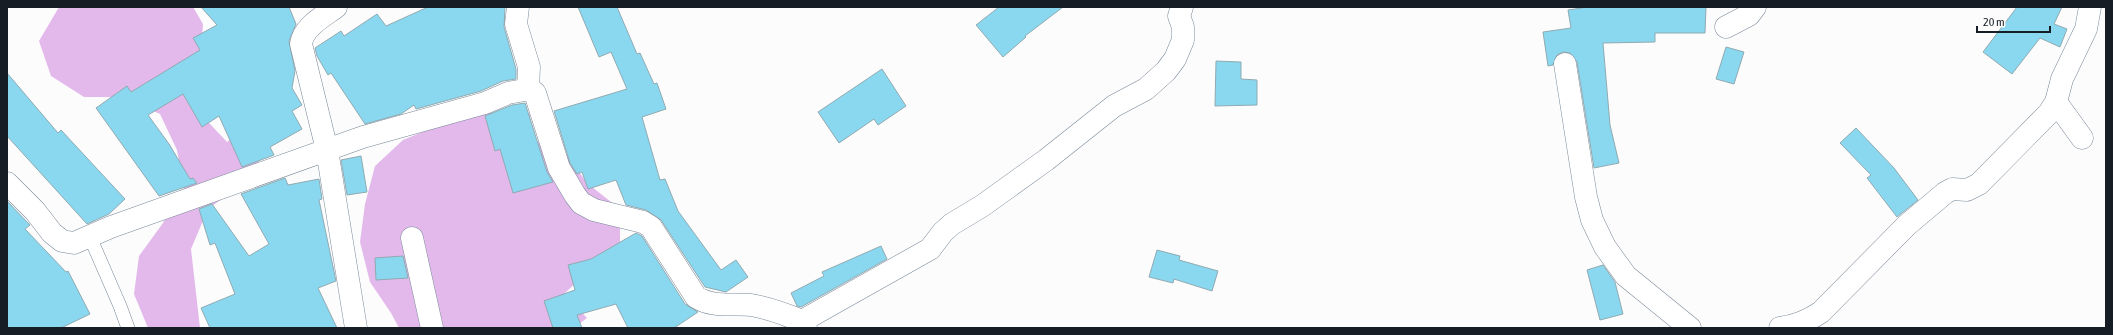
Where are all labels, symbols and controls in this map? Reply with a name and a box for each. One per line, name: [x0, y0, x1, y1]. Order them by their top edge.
scale bar: [1977, 8, 2050, 34]
text: 20 m: [1983, 15, 2005, 29]

